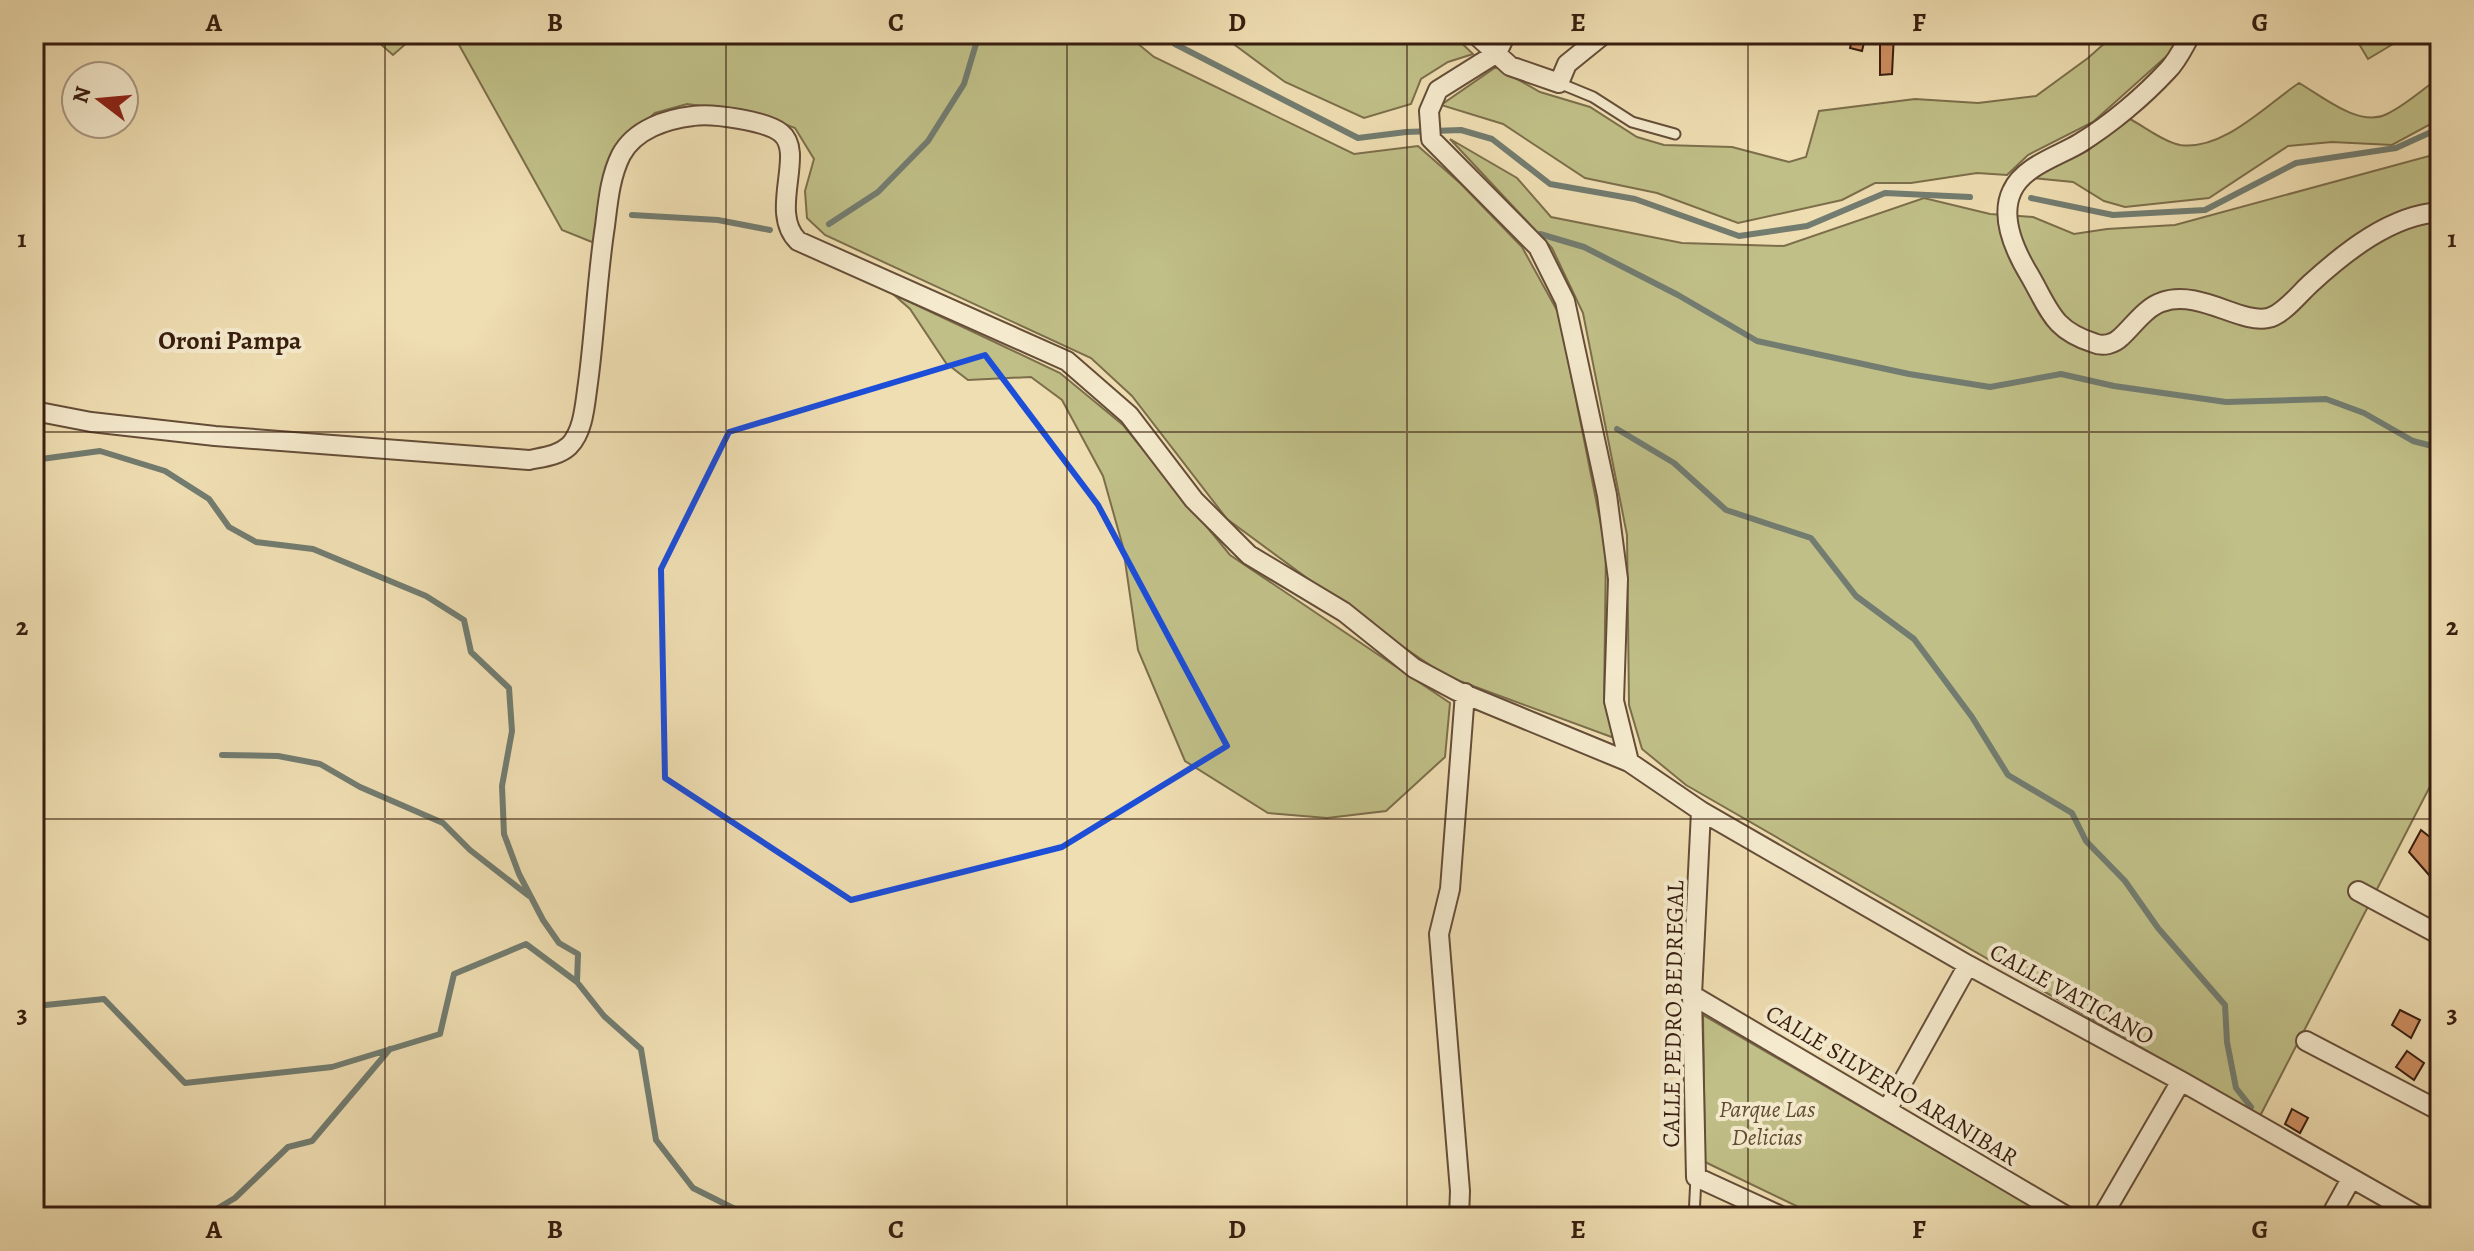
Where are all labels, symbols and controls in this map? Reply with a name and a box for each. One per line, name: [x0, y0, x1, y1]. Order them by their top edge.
text: A: [205, 5, 223, 40]
text: B: [547, 5, 563, 40]
text: C: [888, 5, 904, 40]
text: D: [1228, 5, 1246, 40]
text: E: [1570, 5, 1586, 40]
text: F: [1912, 5, 1926, 40]
text: G: [2251, 5, 2269, 40]
north arrow: [60, 60, 140, 140]
text: N: [65, 83, 98, 107]
text: 1: [17, 221, 27, 256]
text: 1: [2447, 221, 2457, 256]
district label: Oroni Pampa: [158, 323, 302, 358]
text: 2: [16, 609, 29, 644]
text: 2: [2446, 609, 2459, 644]
street label: CALLE PEDRO BEDREGAL: [1655, 879, 1691, 1148]
street label: CALLE VATICANO: [1984, 936, 2160, 1052]
text: 3: [16, 996, 28, 1031]
text: 3: [2446, 996, 2458, 1031]
street label: CALLE SILVERIO ARANIBAR: [1760, 997, 2024, 1173]
park label: Parque Las Delicias: [1719, 1093, 1815, 1153]
text: A: [205, 1212, 223, 1247]
text: B: [547, 1212, 563, 1247]
text: C: [888, 1212, 904, 1247]
text: D: [1228, 1212, 1246, 1247]
text: E: [1570, 1212, 1586, 1247]
text: F: [1912, 1212, 1926, 1247]
text: G: [2251, 1212, 2269, 1247]

